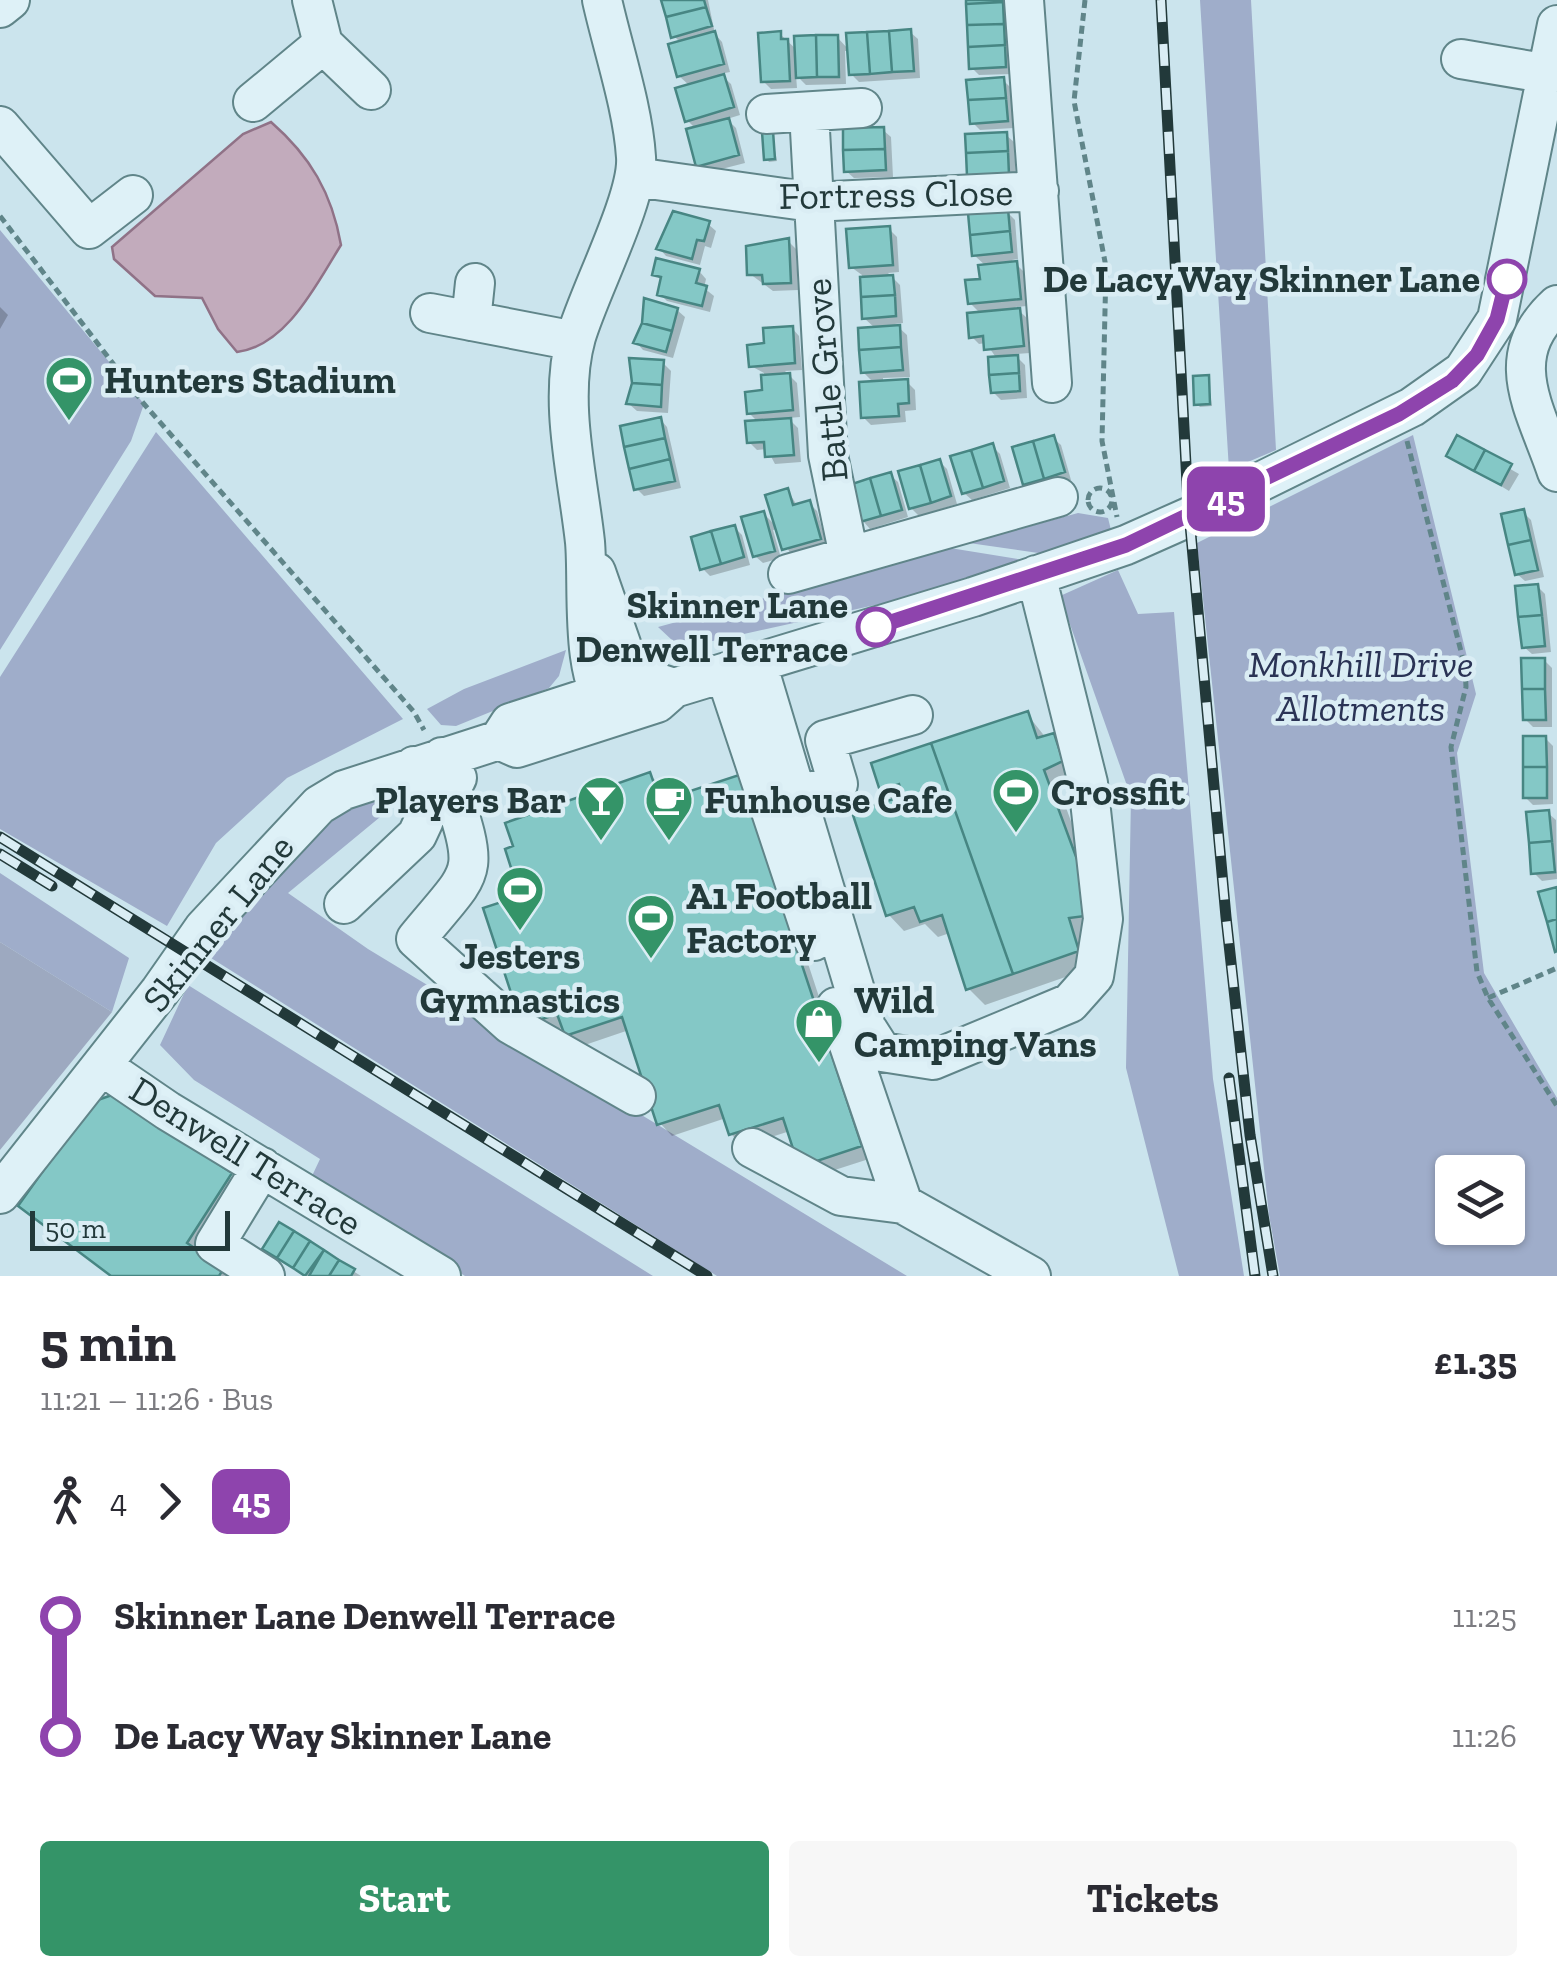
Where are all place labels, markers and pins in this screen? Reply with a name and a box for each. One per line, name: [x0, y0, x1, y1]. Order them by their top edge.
place label: De Lacy Way Skinner Lane: [1043, 256, 1480, 302]
marker: De Lacy Way Skinner Lane: [1488, 260, 1526, 298]
sports icon: Hunters Stadium: [43, 354, 95, 422]
place label: Hunters Stadium: [104, 357, 396, 403]
place label: Skinner Lane Denwell Terrace: [575, 582, 848, 672]
marker: Skinner Lane Denwell Terrace: [857, 608, 895, 646]
sports icon: Crossfit: [990, 766, 1042, 834]
place label: Crossfit: [1051, 769, 1186, 815]
bar icon: Players Bar: [575, 774, 627, 842]
cafe icon: Funhouse Cafe: [643, 774, 695, 842]
place label: Players Bar: [375, 777, 566, 823]
place label: Funhouse Cafe: [704, 777, 952, 823]
sports icon: Jesters Gymnastics: [494, 864, 546, 932]
place label: A1 Football Factory: [686, 873, 872, 963]
sports icon: A1 Football Factory: [625, 892, 677, 960]
place label: Jesters Gymnastics: [420, 933, 620, 1023]
place label: Wild Camping Vans: [854, 977, 1097, 1067]
shop icon: Wild Camping Vans: [793, 996, 845, 1064]

